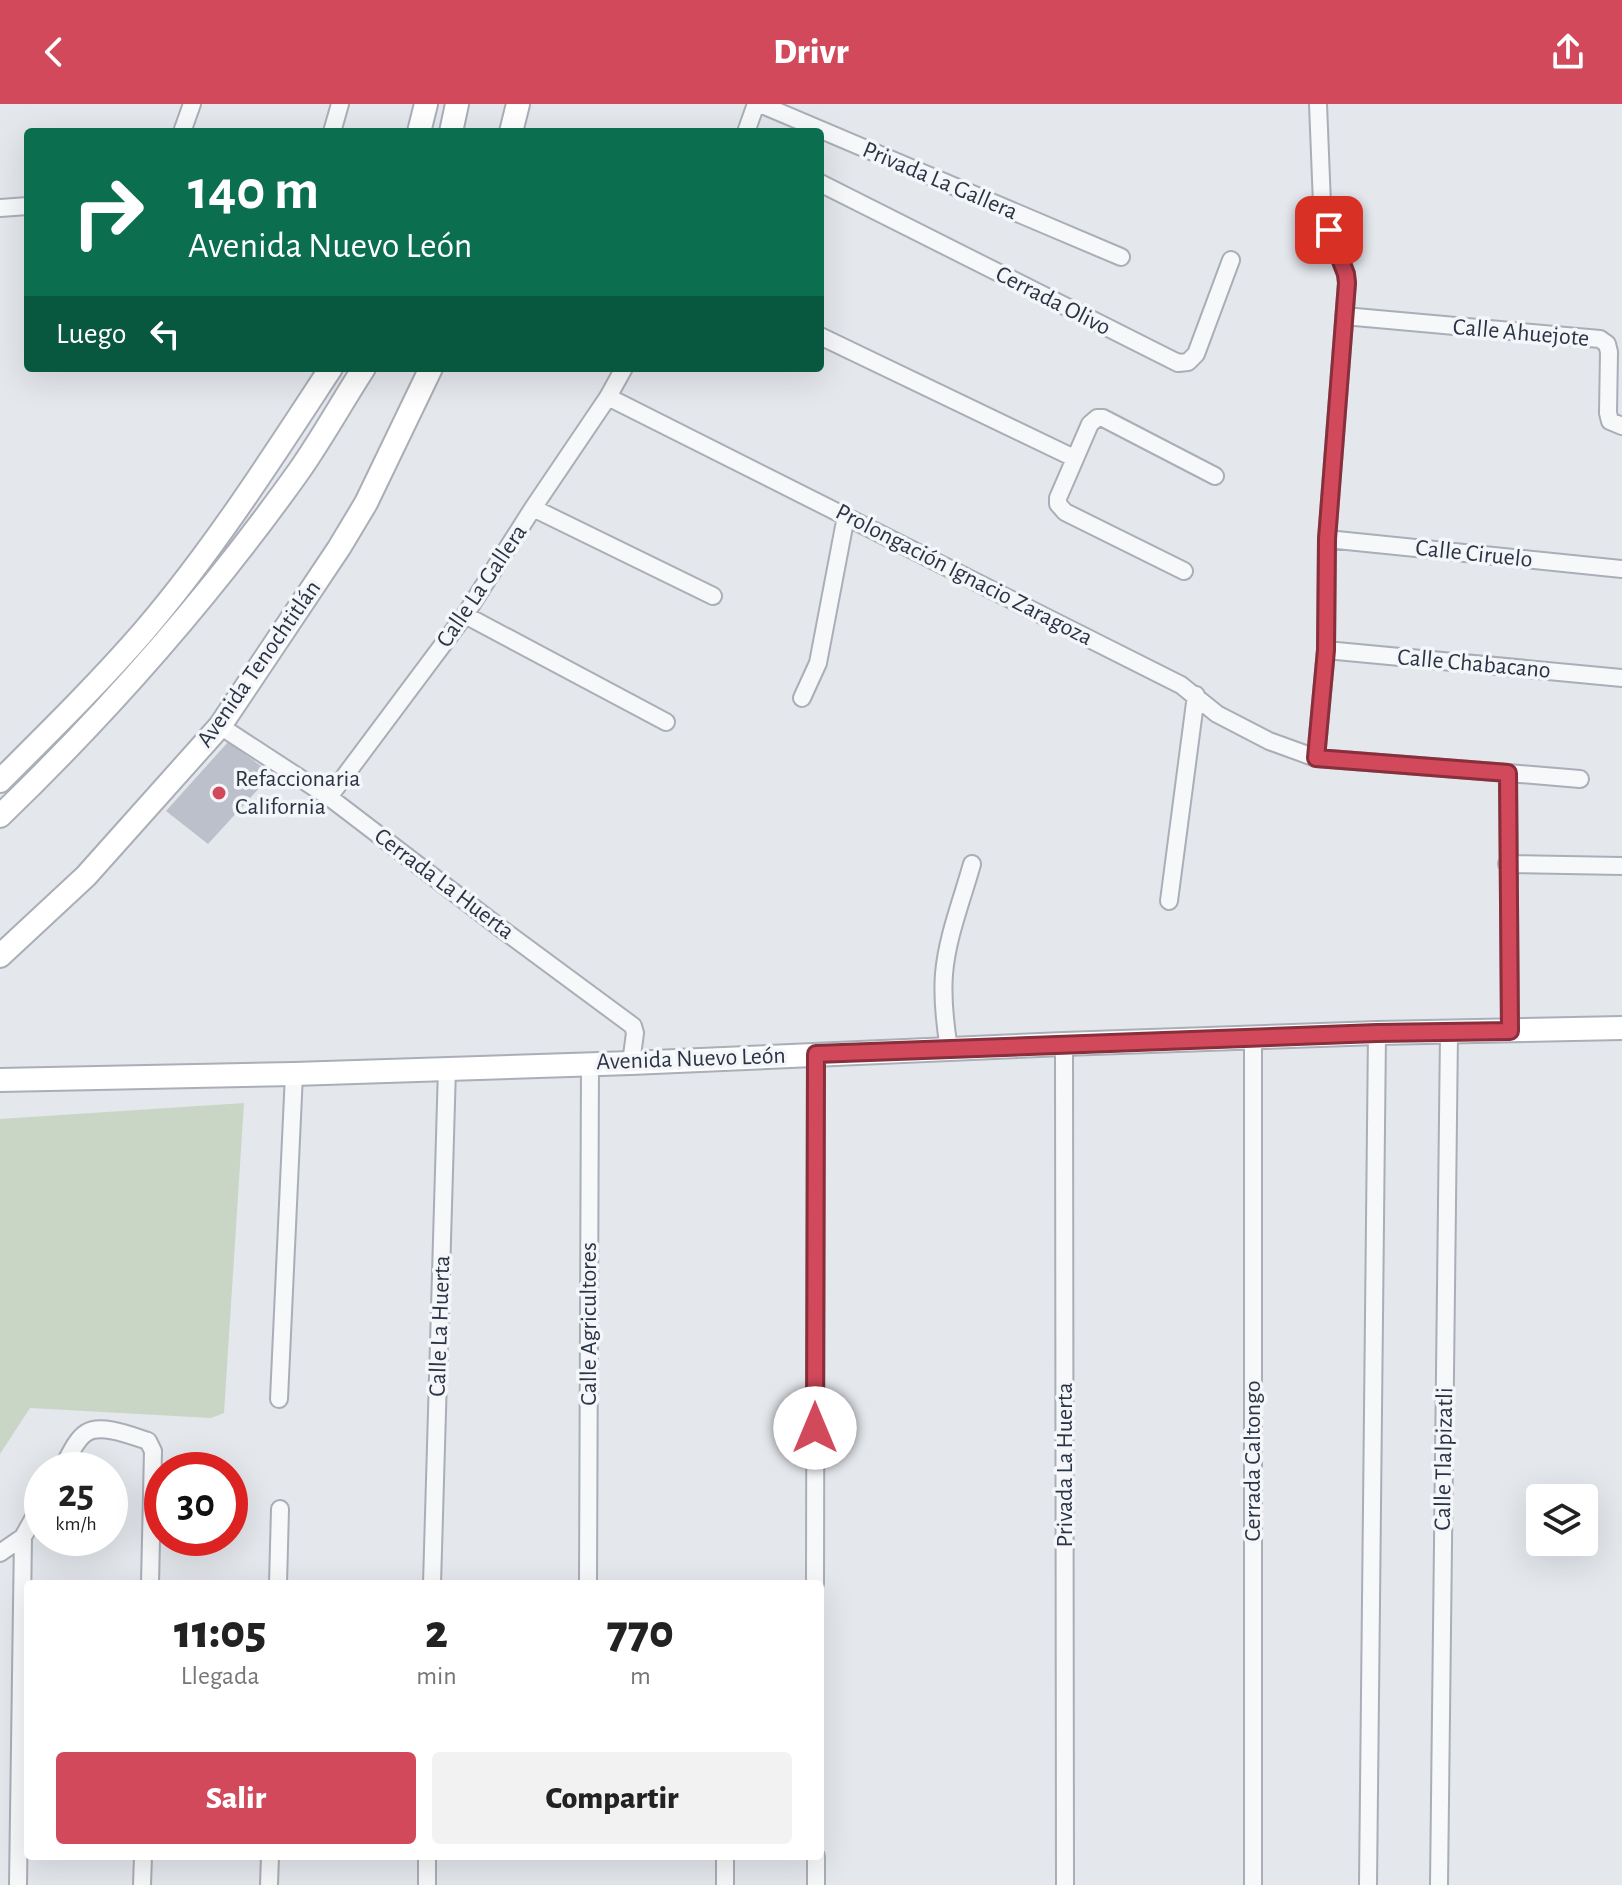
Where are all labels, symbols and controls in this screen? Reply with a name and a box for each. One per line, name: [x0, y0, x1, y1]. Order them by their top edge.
icon: back: [32, 30, 76, 74]
icon: share: [1546, 30, 1590, 74]
text: Drivr: [773, 34, 849, 70]
street label: Privada La Gallera: [859, 138, 1021, 224]
icon: right: [56, 160, 160, 264]
text: 140 m: [188, 163, 319, 219]
pin: [1295, 196, 1363, 264]
icon: arrive: [1307, 208, 1351, 252]
text: Avenida Nuevo León: [188, 228, 472, 264]
street label: Cerrada Olivo: [992, 262, 1114, 340]
icon: left: [143, 312, 187, 356]
street label: Calle Ahuejote: [1452, 315, 1590, 351]
text: Luego: [56, 319, 127, 349]
street label: Prolongación Ignacio Zaragoza: [832, 500, 1096, 650]
street label: Calle La Gallera: [432, 520, 532, 652]
street label: Calle Ciruelo: [1414, 536, 1534, 572]
street label: Avenida Tenochtitlán: [193, 576, 325, 752]
street label: Calle Chabacano: [1396, 645, 1552, 683]
place label: Refaccionaria California: [235, 767, 360, 819]
marker: Refaccionaria California: [210, 784, 228, 802]
street label: Cerrada La Huerta: [370, 824, 518, 944]
street label: Avenida Nuevo León: [596, 1044, 786, 1074]
street label: Calle Agricultores: [577, 1242, 601, 1406]
street label: Calle La Huerta: [426, 1255, 454, 1397]
street label: Cerrada Caltongo: [1241, 1380, 1265, 1542]
street label: Privada La Huerta: [1053, 1383, 1077, 1547]
position arrow: [773, 1386, 857, 1470]
street label: Calle Tlalpizatli: [1431, 1387, 1457, 1531]
speed limit sign: 30: [144, 1452, 248, 1556]
text: 25: [58, 1474, 94, 1514]
map controls: [1526, 1484, 1598, 1556]
button: layers: [1526, 1484, 1598, 1556]
text: km/h: [55, 1514, 97, 1534]
text: 11:05: [174, 1609, 266, 1657]
text: 2: [425, 1609, 448, 1657]
text: 770: [607, 1609, 674, 1657]
text: Llegada: [181, 1663, 260, 1689]
text: min: [416, 1663, 457, 1689]
text: m: [630, 1663, 651, 1689]
button: Salir: [56, 1752, 416, 1844]
button: Compartir: [432, 1752, 792, 1844]

